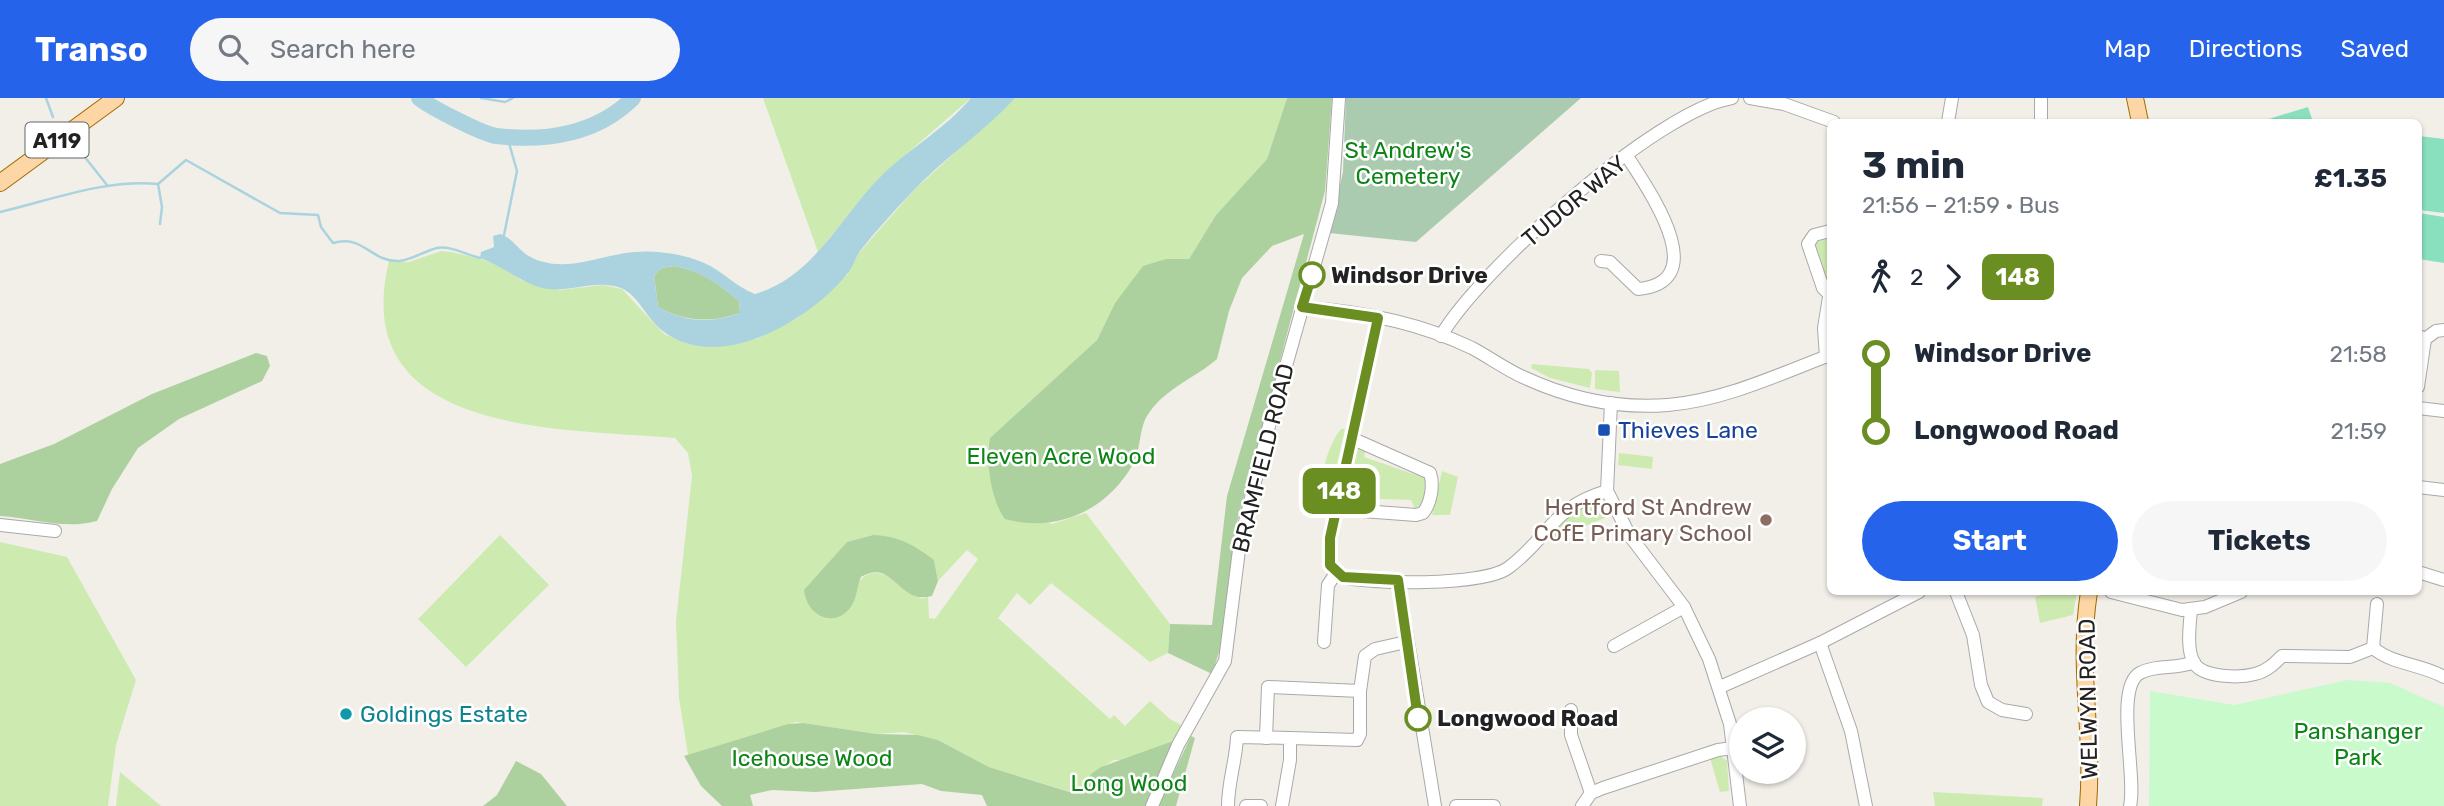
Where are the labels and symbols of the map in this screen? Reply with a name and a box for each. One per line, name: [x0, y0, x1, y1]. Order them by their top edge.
road number: A119: [25, 122, 88, 158]
park label: St Andrew's Cemetery: [1344, 136, 1472, 190]
street label: TUDOR WAY: [1516, 149, 1632, 253]
place label: Windsor Drive: [1331, 261, 1488, 289]
marker: Windsor Drive: [1299, 262, 1325, 288]
street label: BRAMFIELD ROAD: [1226, 361, 1300, 555]
place label: Thieves Lane: [1618, 416, 1758, 444]
marker: Thieves Lane: [1596, 422, 1612, 438]
park label: Eleven Acre Wood: [967, 442, 1155, 470]
line badge: 148: [1299, 468, 1379, 514]
place label: Hertford St Andrew CofE Primary School: [1534, 493, 1752, 547]
marker: Hertford St Andrew CofE Primary School: [1758, 512, 1774, 528]
street label: WELWYN ROAD: [2073, 618, 2103, 780]
place label: Goldings Estate: [360, 700, 528, 728]
place label: Longwood Road: [1437, 704, 1618, 732]
marker: Longwood Road: [1405, 705, 1431, 731]
marker: Goldings Estate: [338, 706, 354, 722]
park label: Panshanger Park: [2294, 717, 2423, 771]
park label: Icehouse Wood: [732, 744, 892, 772]
park label: Long Wood: [1071, 769, 1187, 797]

